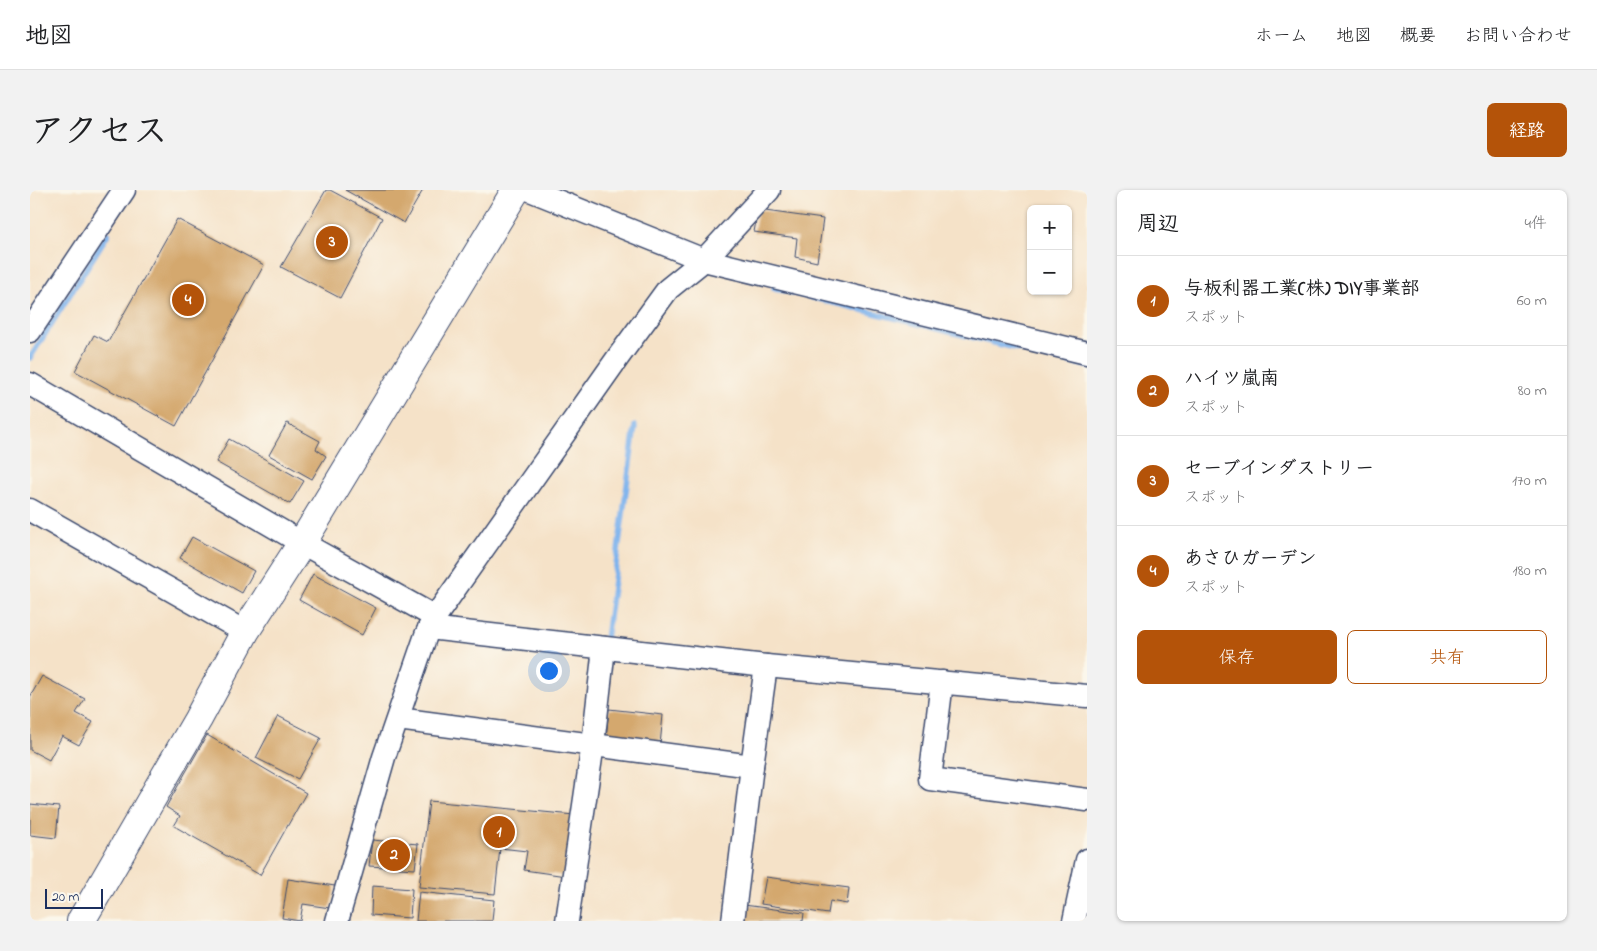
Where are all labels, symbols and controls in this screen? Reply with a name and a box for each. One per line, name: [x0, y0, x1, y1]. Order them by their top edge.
text: 地図: [25, 20, 73, 55]
text: ホーム: [1255, 24, 1308, 50]
text: 地図: [1336, 24, 1372, 50]
text: 概要: [1400, 24, 1436, 50]
text: お問い合わせ: [1464, 24, 1572, 50]
button: 経路: [1487, 103, 1567, 157]
text: アクセス: [30, 108, 168, 159]
map controls: [1027, 205, 1072, 295]
button: +: [1027, 205, 1072, 250]
text: 周辺: [1137, 210, 1179, 240]
text: 4件: [1524, 212, 1547, 236]
pin: 3: [316, 223, 348, 261]
button: −: [1027, 250, 1072, 295]
text: 与板利器工業(株) DIY事業部: [1184, 276, 1419, 303]
pin: 4: [172, 281, 204, 319]
text: 1: [1150, 289, 1156, 313]
text: 60 m: [1517, 289, 1547, 313]
text: スポット: [1184, 306, 1248, 330]
text: ハイツ嵐南: [1184, 366, 1279, 393]
text: 2: [1149, 379, 1157, 403]
text: 80 m: [1518, 379, 1547, 403]
text: スポット: [1184, 396, 1248, 420]
text: セーブインダストリー: [1184, 456, 1374, 483]
text: 3: [1150, 469, 1156, 493]
text: 170 m: [1512, 469, 1547, 493]
text: スポット: [1184, 486, 1248, 510]
text: あさひガーデン: [1184, 546, 1316, 573]
text: 4: [1150, 559, 1156, 583]
text: 180 m: [1513, 559, 1547, 583]
text: スポット: [1184, 576, 1248, 600]
button: 保存: [1137, 630, 1337, 684]
button: 共有: [1347, 630, 1547, 684]
your location: [536, 658, 562, 684]
pin: 1: [483, 813, 515, 851]
pin: 2: [378, 836, 410, 874]
scale bar: [45, 886, 102, 909]
text: 20 m: [52, 887, 79, 908]

